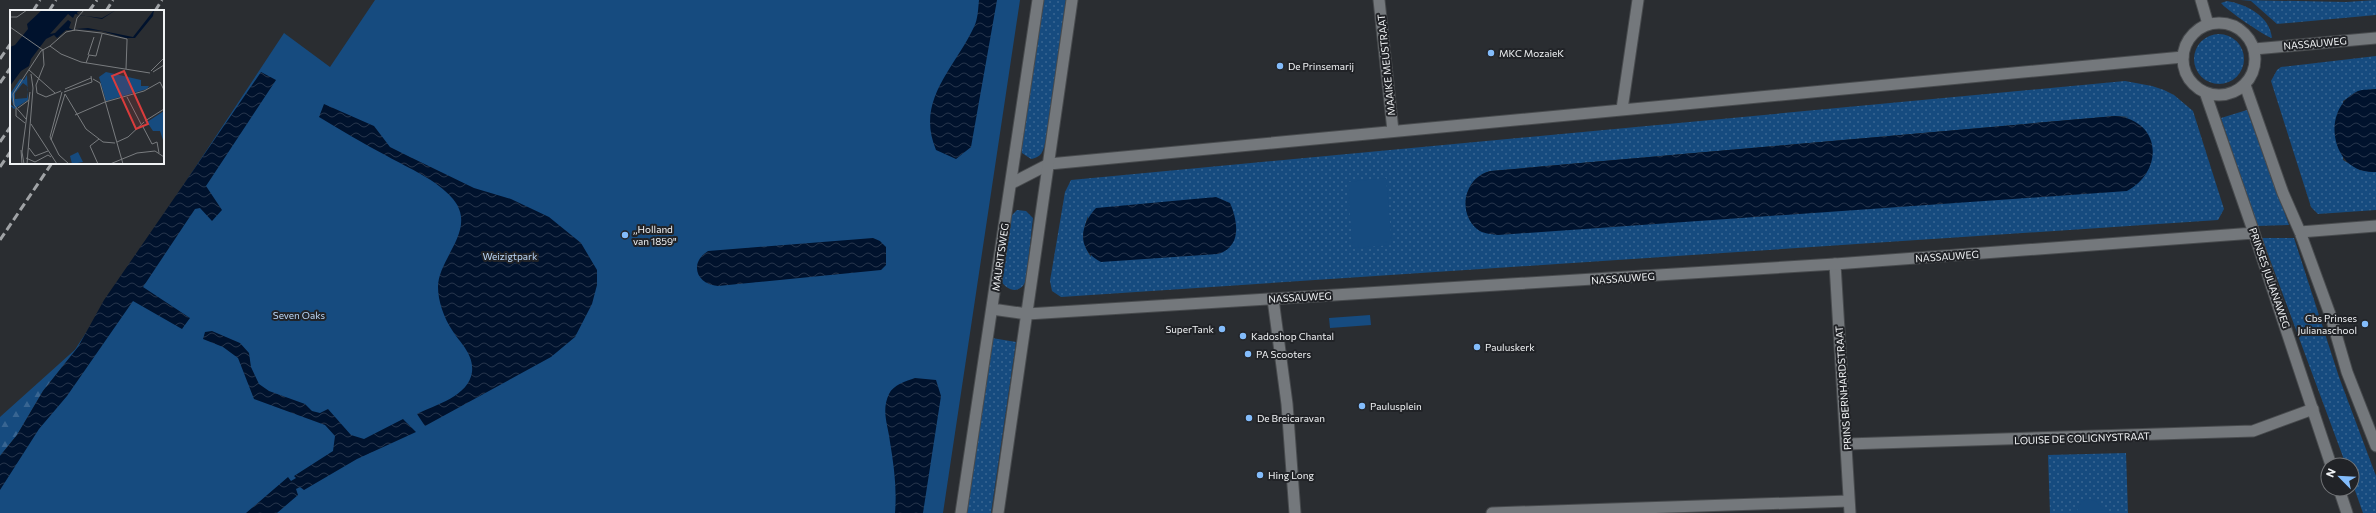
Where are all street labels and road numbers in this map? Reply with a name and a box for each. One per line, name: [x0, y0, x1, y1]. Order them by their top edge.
street label: MAAIKE MEUSTRAAT: [1375, 13, 1397, 116]
street label: NASSAUWEG: [2283, 34, 2347, 52]
street label: MAURITSWEG: [989, 222, 1011, 292]
street label: PRINSES JULIANAWEG: [2247, 226, 2293, 330]
street label: NASSAUWEG: [1915, 248, 1979, 264]
street label: NASSAUWEG: [1591, 270, 1655, 286]
street label: NASSAUWEG: [1268, 289, 1332, 305]
street label: PRINS BERNHARDSTRAAT: [1833, 325, 1853, 450]
street label: LOUISE DE COLIGNYSTRAAT: [2014, 430, 2151, 446]

